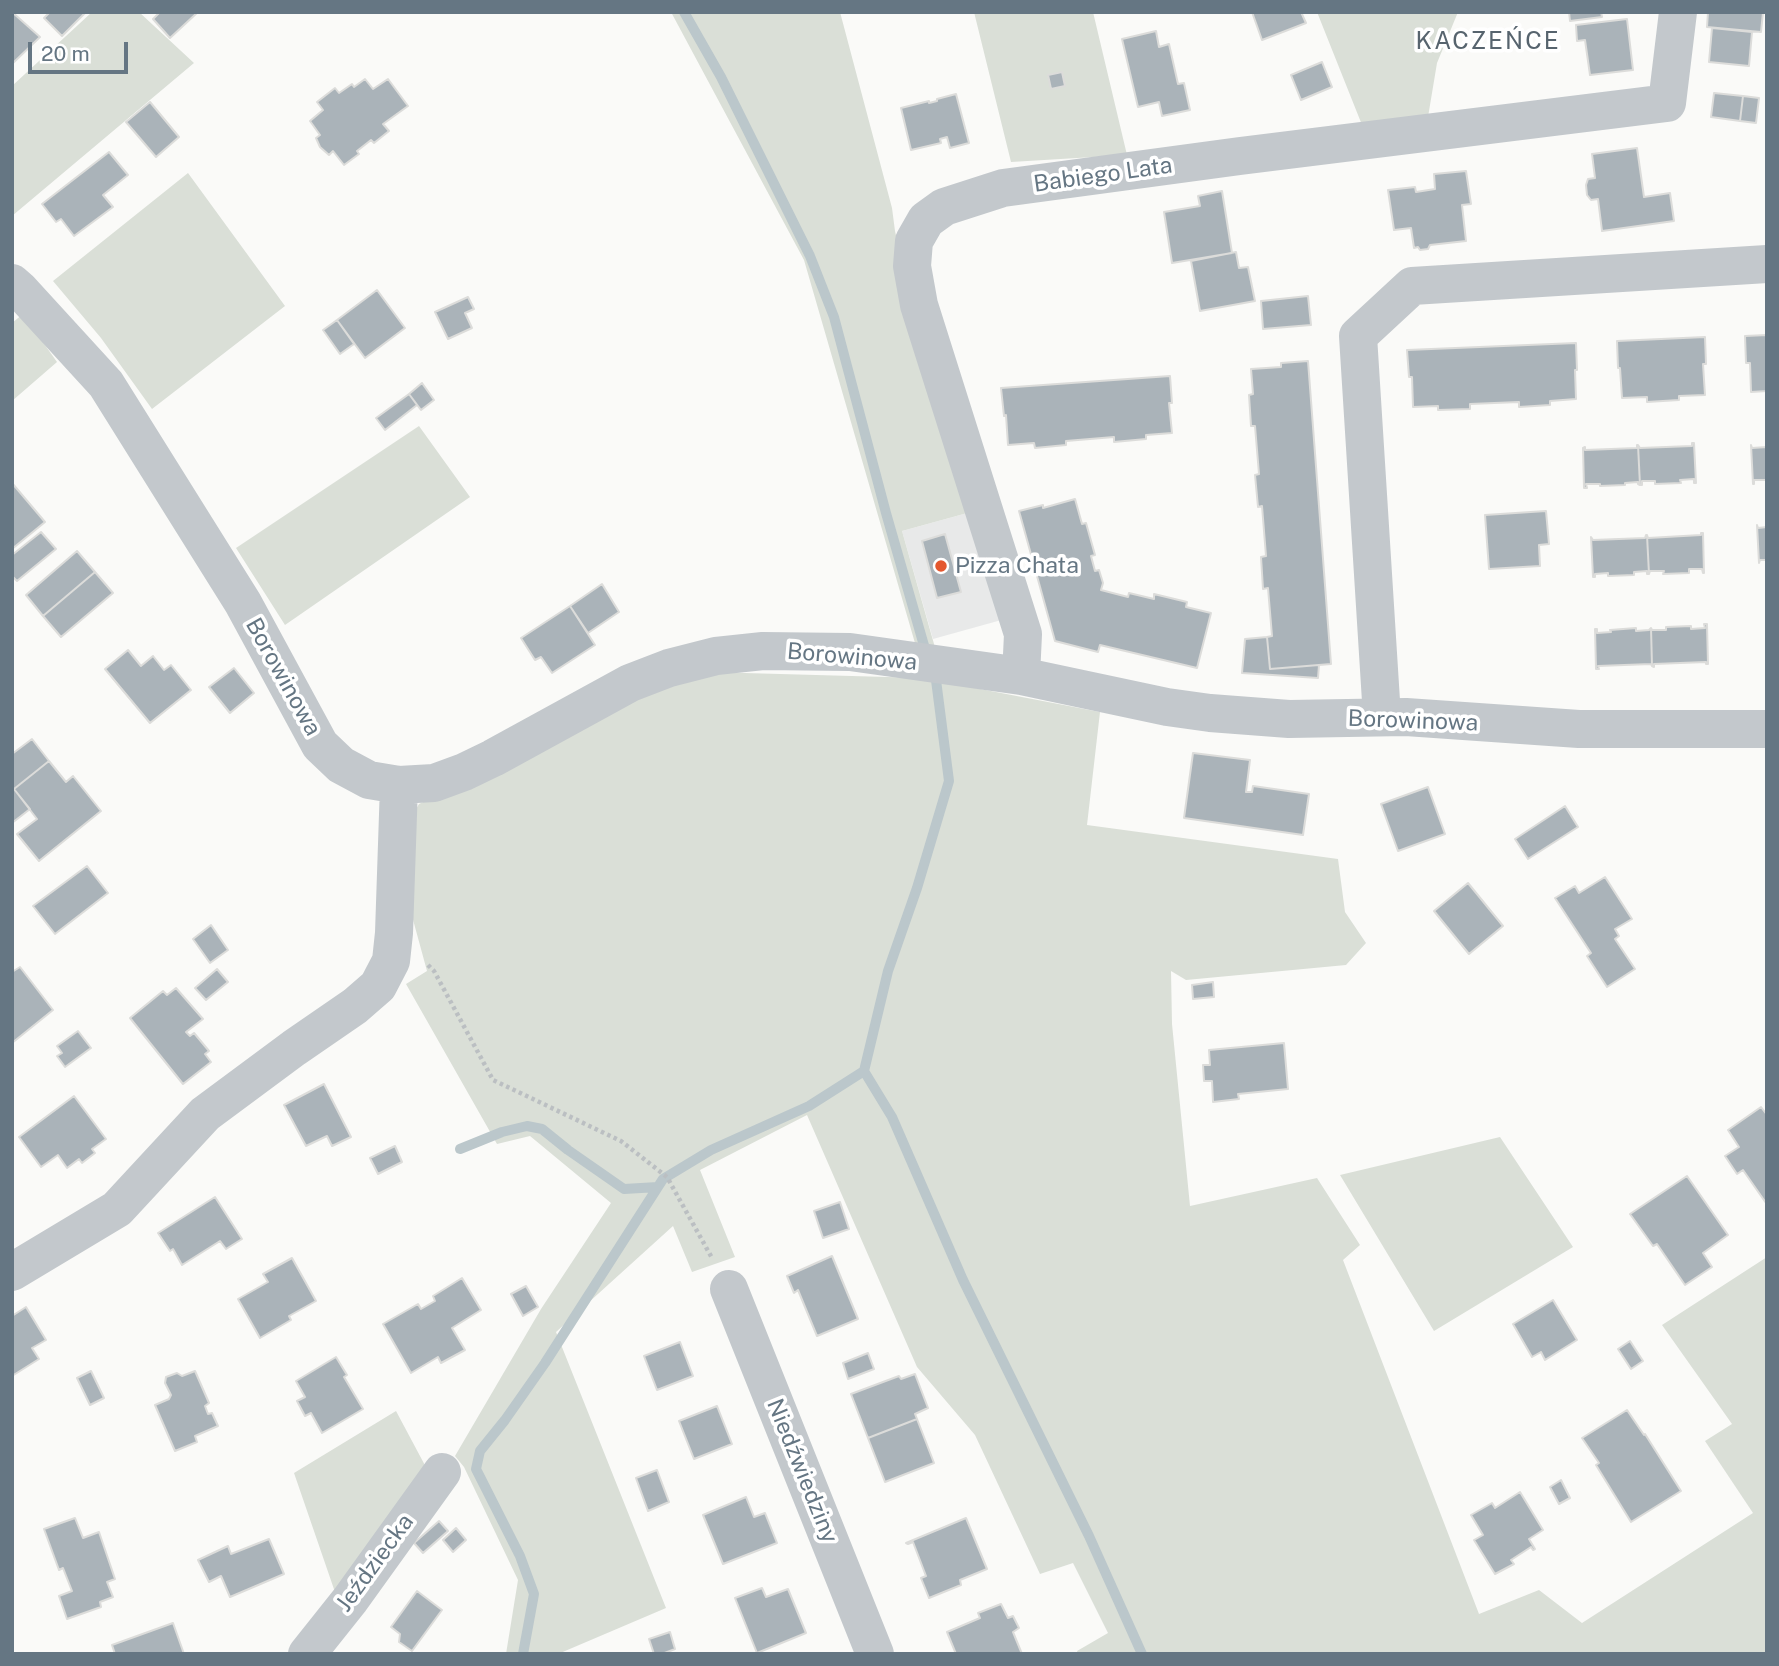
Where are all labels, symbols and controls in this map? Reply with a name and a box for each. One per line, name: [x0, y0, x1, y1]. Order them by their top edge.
scale bar: [32, 28, 131, 72]
district label: KACZEŃCE: [1416, 28, 1560, 56]
text: 20 m: [41, 41, 90, 66]
street label: Babiego Lata: [1032, 152, 1174, 198]
place label: Pizza Chata: [955, 552, 1079, 580]
marker: Pizza Chata: [933, 558, 949, 574]
street label: Borowinowa: [239, 613, 327, 741]
street label: Borowinowa: [786, 638, 918, 676]
street label: Borowinowa: [1347, 705, 1479, 737]
street label: Niedźwiedziny: [761, 1395, 843, 1547]
street label: Jeździecka: [330, 1509, 420, 1617]

